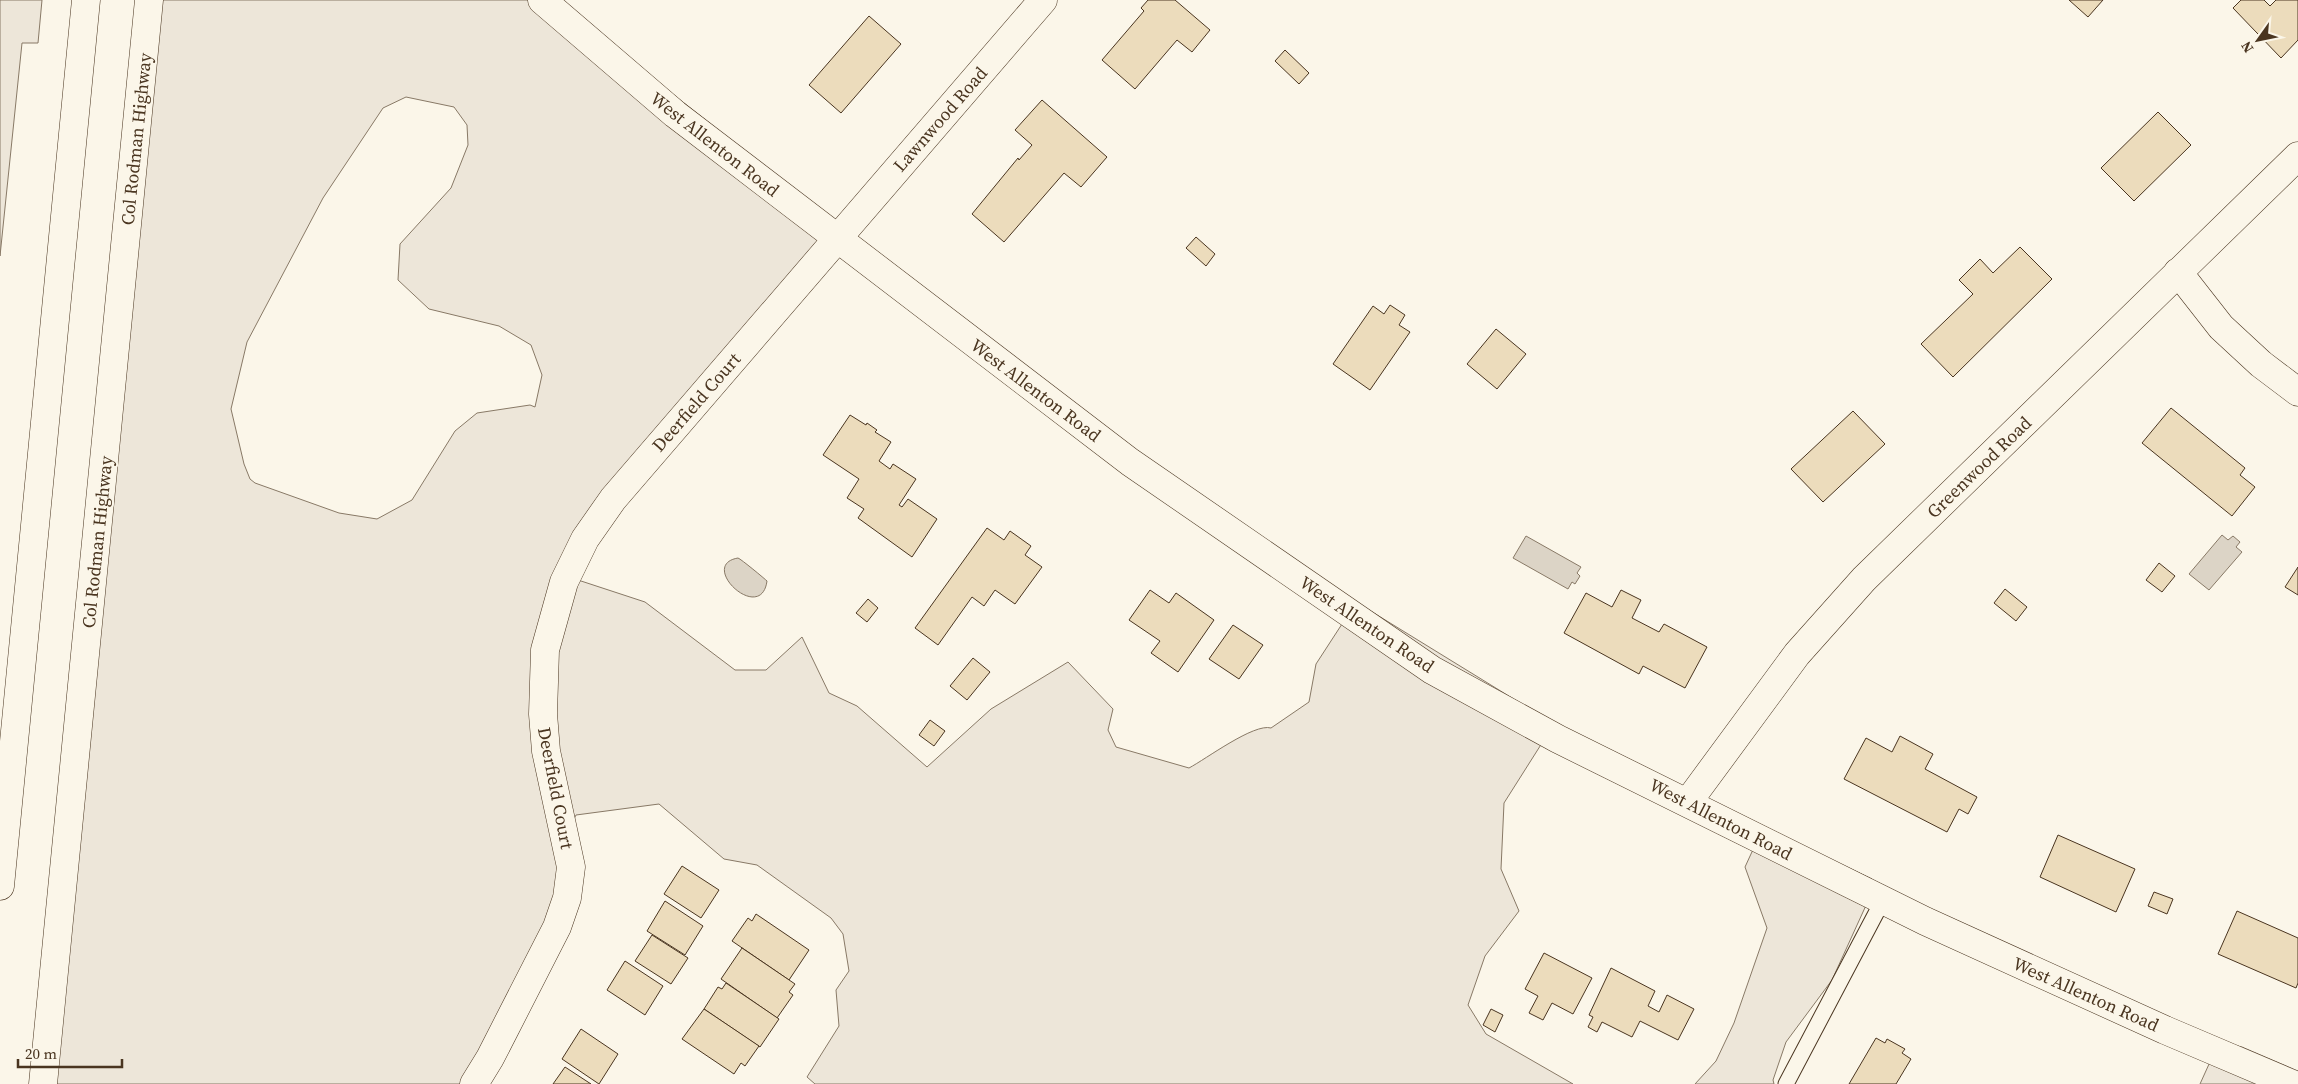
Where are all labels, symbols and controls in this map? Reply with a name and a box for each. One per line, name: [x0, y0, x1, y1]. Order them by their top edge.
north arrow: [2233, 15, 2283, 65]
text: N: [2236, 37, 2258, 57]
street label: Col Rodman Highway: [115, 51, 158, 226]
street label: Lawnwood Road: [887, 61, 993, 177]
street label: West Allenton Road: [645, 86, 785, 202]
street label: West Allenton Road: [966, 333, 1106, 447]
street label: Deerfield Court: [646, 347, 746, 457]
street label: Greenwood Road: [1921, 411, 2037, 523]
street label: Col Rodman Highway: [76, 454, 119, 629]
street label: West Allenton Road: [1295, 570, 1439, 678]
street label: Deerfield Court: [532, 725, 580, 851]
street label: West Allenton Road: [1645, 772, 1797, 866]
street label: West Allenton Road: [2009, 951, 2163, 1037]
scale bar: [18, 1036, 121, 1068]
text: 20 m: [25, 1043, 57, 1064]

